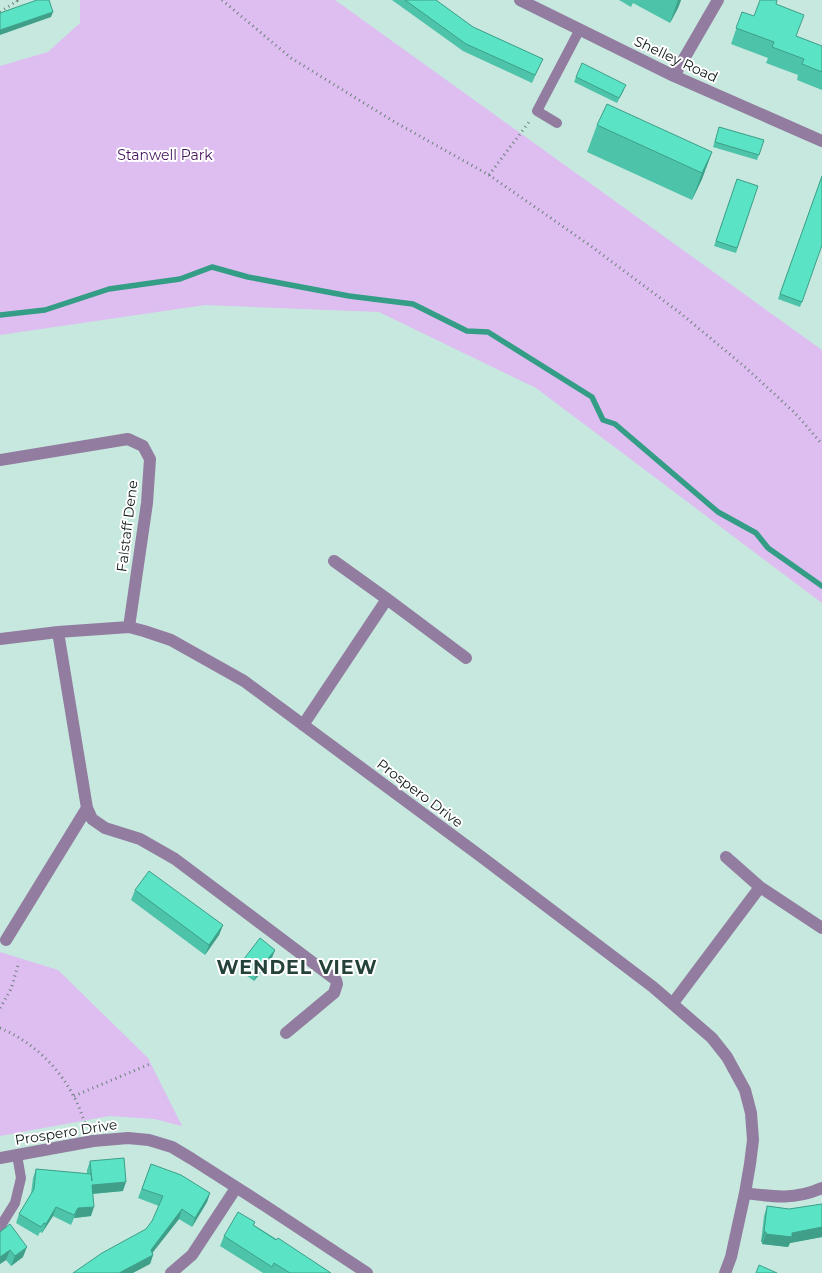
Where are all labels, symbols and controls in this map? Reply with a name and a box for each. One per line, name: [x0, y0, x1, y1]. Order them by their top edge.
street label: Shelley Road: [631, 32, 721, 86]
park label: Stanwell Park: [117, 146, 213, 164]
street label: Falstaff Dene: [112, 479, 142, 573]
street label: Prospero Drive: [373, 755, 467, 831]
district label: WENDEL VIEW: [217, 956, 378, 979]
street label: Prospero Drive: [14, 1115, 118, 1149]

